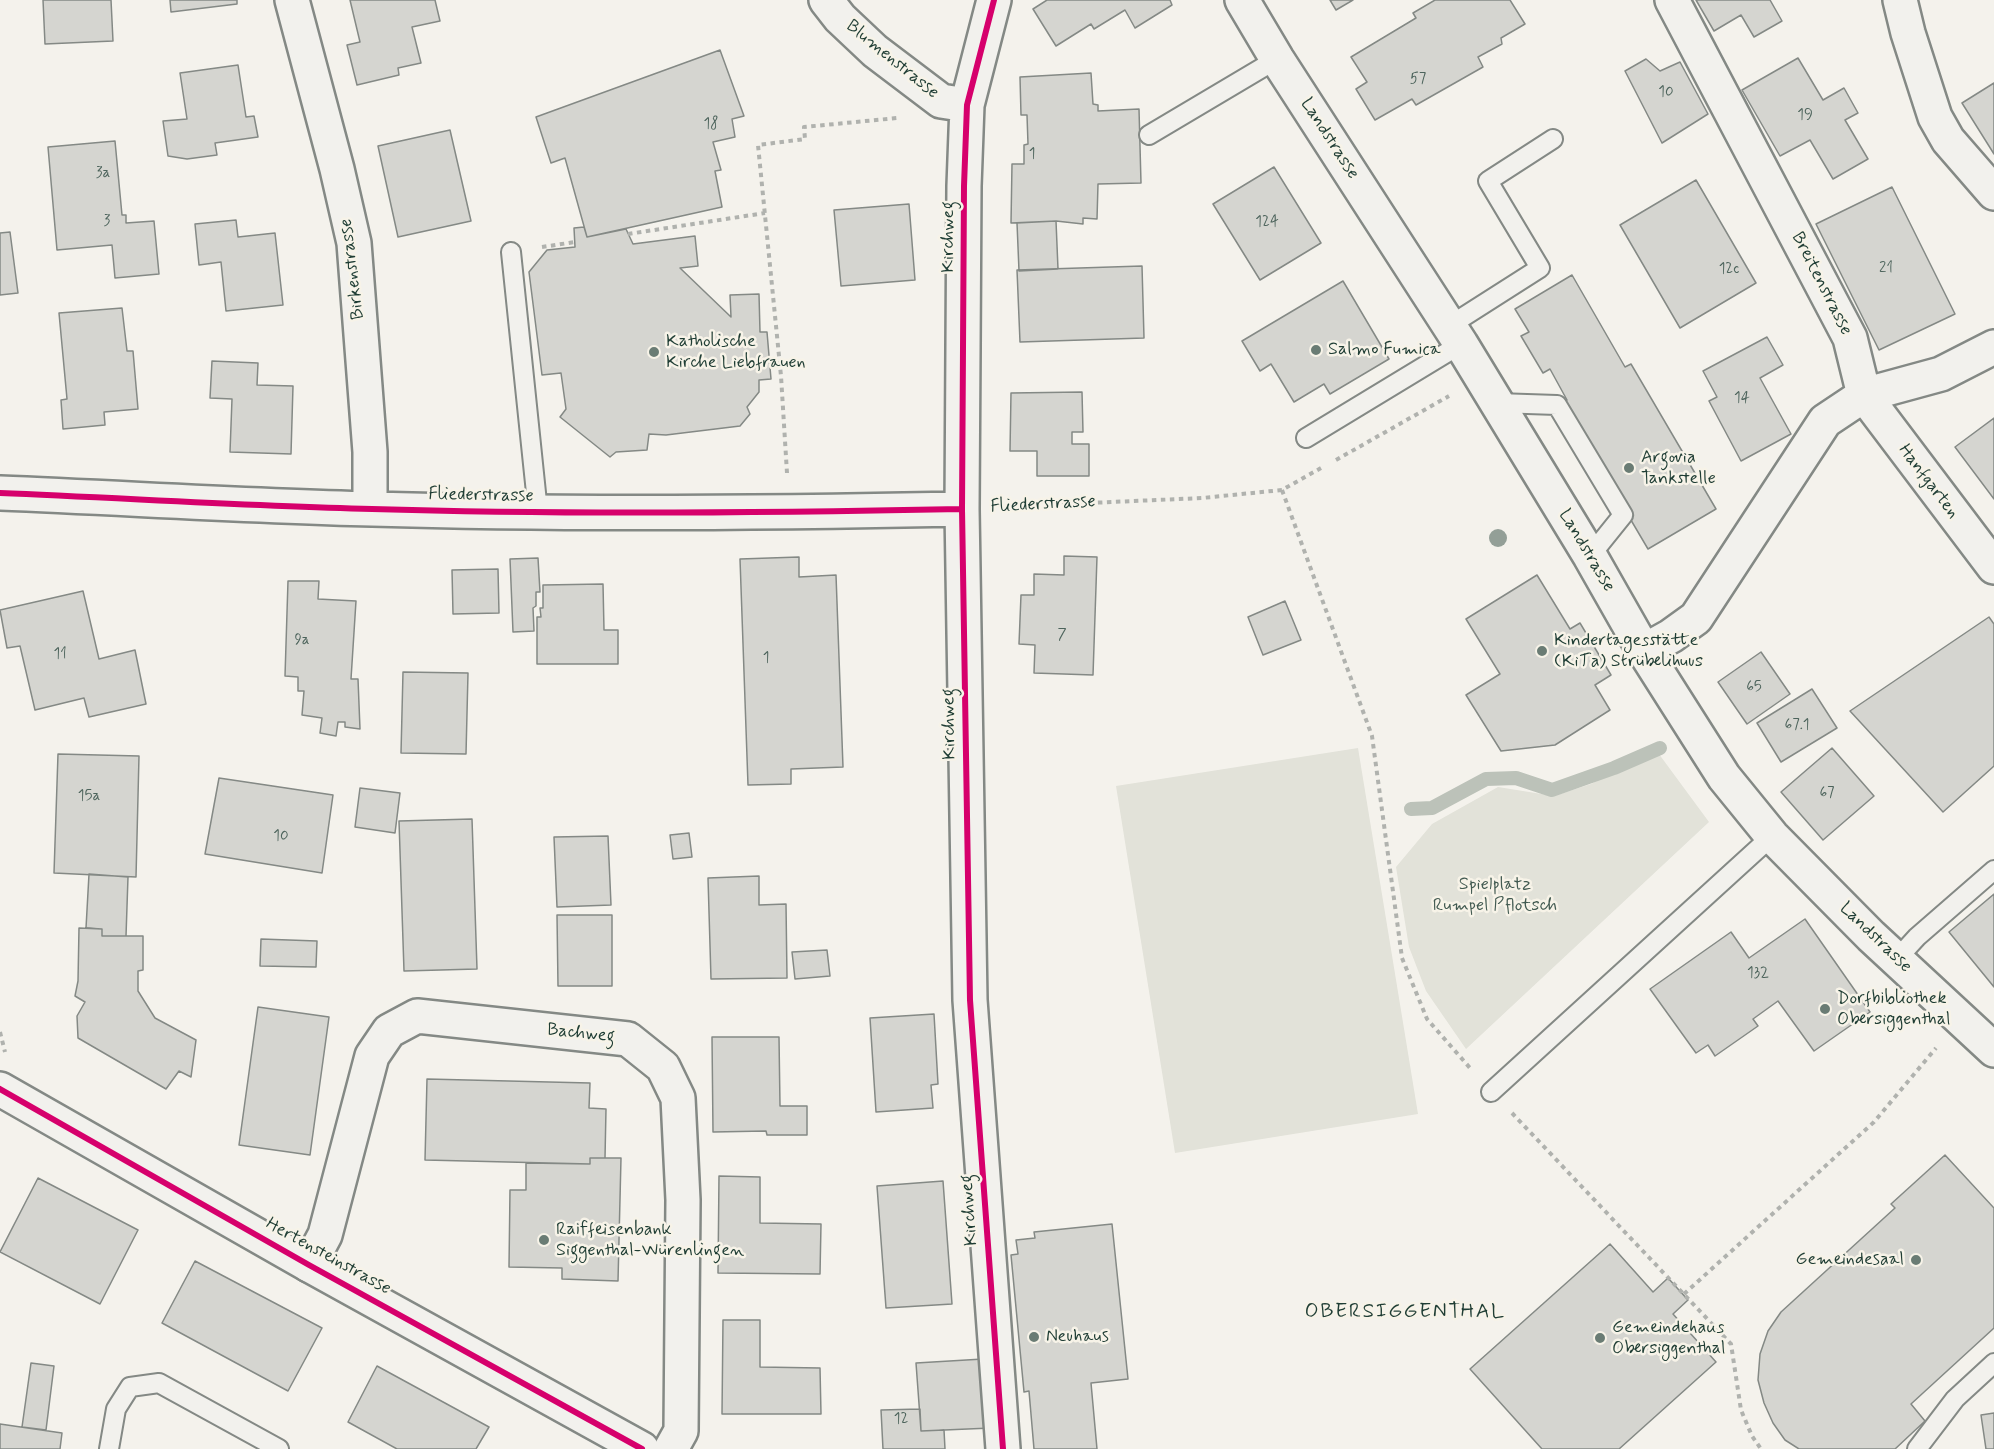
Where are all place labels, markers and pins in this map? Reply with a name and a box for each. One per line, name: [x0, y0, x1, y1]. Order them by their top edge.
place label: Katholische Kirche Liebfrauen: [666, 331, 806, 374]
place label: Salmo Fumica: [1328, 339, 1440, 361]
marker: Salmo Fumica: [1309, 343, 1323, 357]
marker: Katholische Kirche Liebfrauen: [647, 345, 661, 359]
place label: Argovia Tankstelle: [1641, 447, 1716, 490]
marker: Argovia Tankstelle: [1622, 461, 1636, 475]
place label: Kindertagesstätte (KiTa) Strübelihuus: [1554, 630, 1703, 672]
marker: Kindertagesstätte (KiTa) Strübelihuus: [1535, 644, 1549, 658]
place label: Dorfbibliothek Obersiggenthal: [1837, 988, 1950, 1030]
marker: Dorfbibliothek Obersiggenthal: [1818, 1002, 1832, 1016]
place label: Raiffeisenbank Siggenthal-Würenlingen: [556, 1219, 744, 1262]
marker: Raiffeisenbank Siggenthal-Würenlingen: [537, 1233, 551, 1247]
place label: Gemeindesaal: [1796, 1249, 1904, 1271]
marker: Gemeindesaal: [1909, 1253, 1923, 1267]
place label: Gemeindehaus Obersiggenthal: [1612, 1317, 1725, 1360]
place label: Neuhaus: [1046, 1326, 1109, 1348]
marker: Neuhaus: [1027, 1330, 1041, 1344]
marker: Gemeindehaus Obersiggenthal: [1593, 1331, 1607, 1345]

